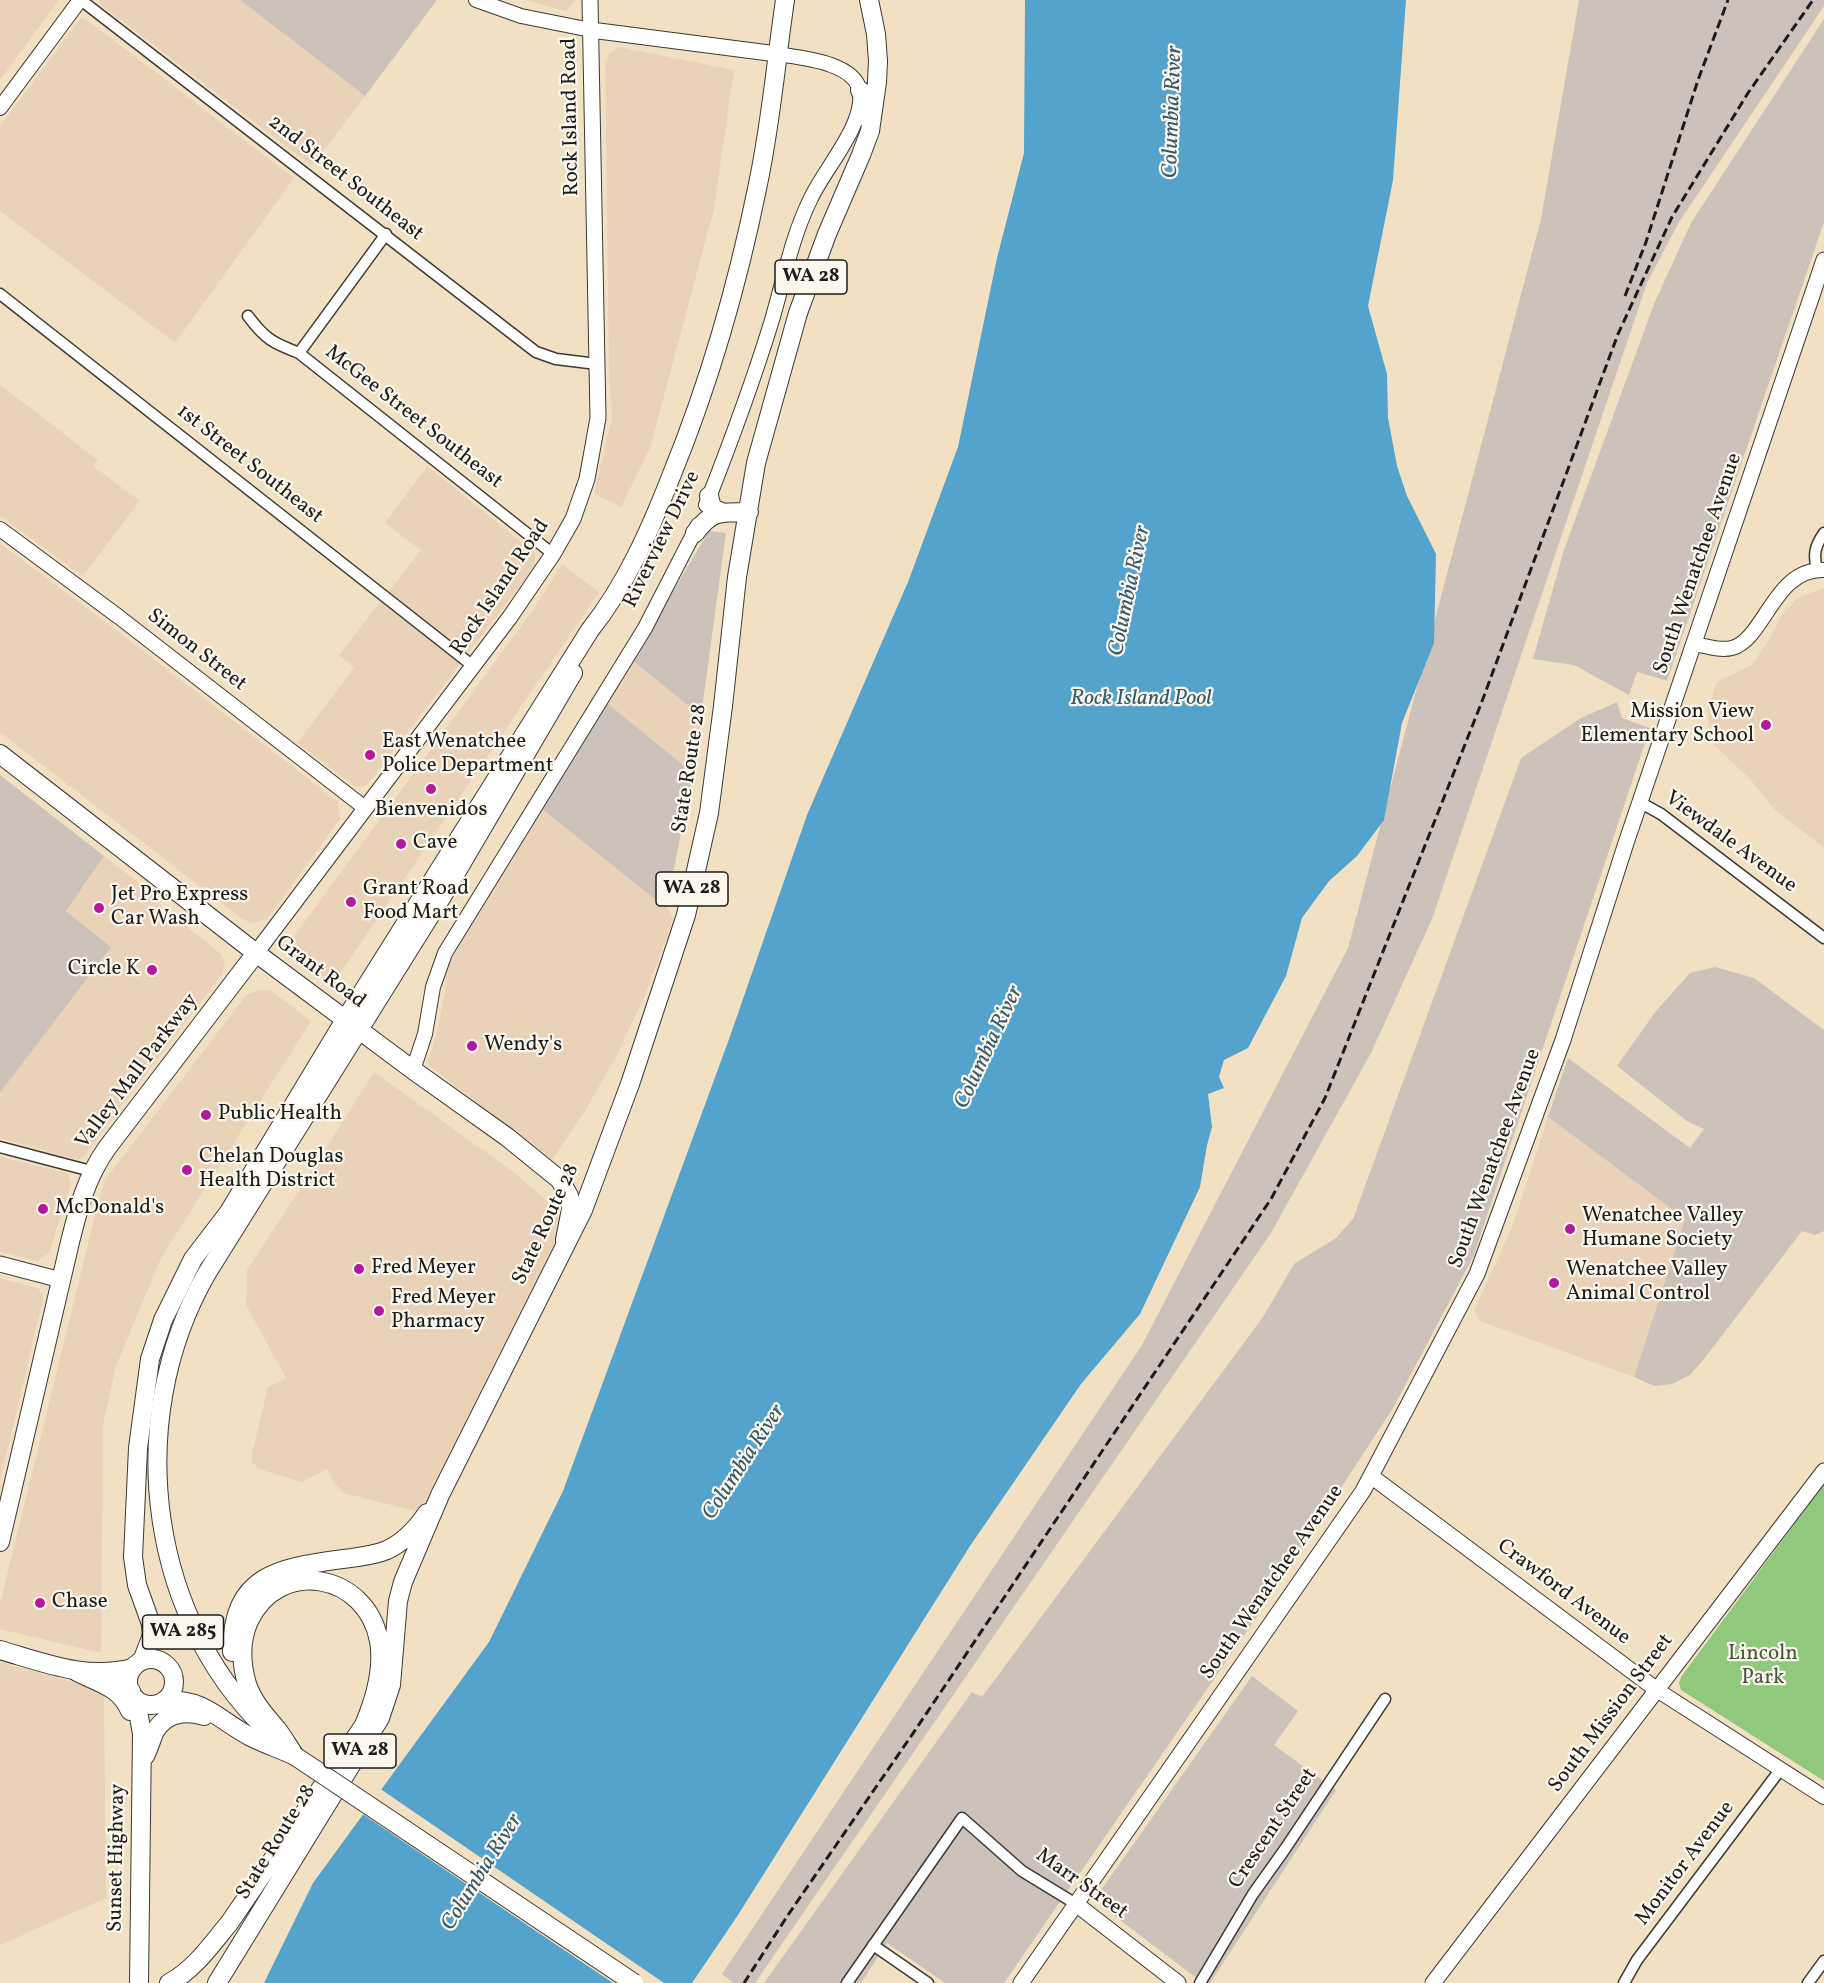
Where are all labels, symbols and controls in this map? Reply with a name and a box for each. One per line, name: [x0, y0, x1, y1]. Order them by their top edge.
street label: Rock Island Road: [558, 37, 586, 197]
water label: Columbia River: [1158, 45, 1190, 179]
street label: 2nd Street Southeast: [262, 110, 428, 248]
road number: WA 28: [775, 260, 847, 294]
street label: McGee Street Southeast: [319, 341, 507, 495]
street label: 1st Street Southeast: [171, 400, 327, 530]
street label: South Wenatchee Avenue: [1649, 450, 1749, 678]
street label: Riverview Drive: [619, 467, 707, 613]
street label: Rock Island Road: [446, 515, 556, 661]
water label: Columbia River: [1104, 523, 1158, 659]
street label: Simon Street: [141, 604, 251, 698]
water label: Rock Island Pool: [1070, 687, 1212, 713]
place label: Mission View Elementary School: [1580, 700, 1754, 750]
street label: State Route 28: [668, 703, 714, 835]
marker: Mission View Elementary School: [1759, 718, 1773, 732]
place label: East Wenatchee Police Department: [382, 730, 553, 780]
marker: East Wenatchee Police Department: [363, 748, 377, 762]
marker: Bienvenidos: [424, 782, 438, 796]
street label: Viewdale Avenue: [1659, 787, 1801, 899]
place label: Bienvenidos: [375, 798, 487, 824]
place label: Cave: [413, 831, 457, 857]
marker: Cave: [394, 837, 408, 851]
road number: WA 28: [656, 872, 728, 906]
place label: Grant Road Food Mart: [363, 877, 469, 927]
place label: Jet Pro Express Car Wash: [111, 883, 248, 933]
marker: Grant Road Food Mart: [344, 895, 358, 909]
marker: Jet Pro Express Car Wash: [92, 901, 106, 915]
street label: Grant Road: [270, 931, 370, 1015]
place label: Circle K: [68, 957, 140, 983]
marker: Circle K: [145, 963, 159, 977]
water label: Columbia River: [950, 982, 1030, 1114]
street label: Valley Mall Parkway: [71, 989, 205, 1155]
place label: Wendy's: [484, 1033, 562, 1059]
marker: Wendy's: [465, 1039, 479, 1053]
street label: South Wenatchee Avenue: [1444, 1046, 1548, 1272]
place label: Public Health: [218, 1102, 342, 1128]
marker: Public Health: [199, 1108, 213, 1122]
place label: Chelan Douglas Health District: [199, 1145, 343, 1195]
street label: State Route 28: [508, 1160, 586, 1290]
marker: Chelan Douglas Health District: [180, 1163, 194, 1177]
place label: McDonald's: [55, 1196, 164, 1222]
marker: McDonald's: [36, 1202, 50, 1216]
place label: Wenatchee Valley Humane Society: [1582, 1204, 1743, 1254]
marker: Wenatchee Valley Humane Society: [1563, 1222, 1577, 1236]
place label: Fred Meyer: [371, 1256, 476, 1282]
place label: Wenatchee Valley Animal Control: [1566, 1258, 1727, 1308]
marker: Fred Meyer: [352, 1262, 366, 1276]
marker: Wenatchee Valley Animal Control: [1547, 1276, 1561, 1290]
place label: Fred Meyer Pharmacy: [391, 1286, 496, 1336]
marker: Fred Meyer Pharmacy: [372, 1304, 386, 1318]
water label: Columbia River: [698, 1400, 792, 1526]
street label: South Wenatchee Avenue: [1196, 1481, 1350, 1685]
street label: Crawford Avenue: [1491, 1535, 1635, 1651]
place label: Chase: [52, 1590, 108, 1616]
marker: Chase: [33, 1596, 47, 1610]
road number: WA 285: [142, 1615, 224, 1649]
street label: South Mission Street: [1544, 1630, 1680, 1798]
park label: Lincoln Park: [1728, 1642, 1798, 1692]
road number: WA 28: [324, 1734, 396, 1768]
street label: Crescent Street: [1224, 1764, 1324, 1894]
street label: State Route 28: [232, 1781, 322, 1905]
street label: Sunset Highway: [104, 1784, 132, 1932]
street label: Monitor Avenue: [1631, 1797, 1741, 1931]
water label: Columbia River: [437, 1810, 529, 1936]
street label: Marr Street: [1030, 1844, 1132, 1926]

